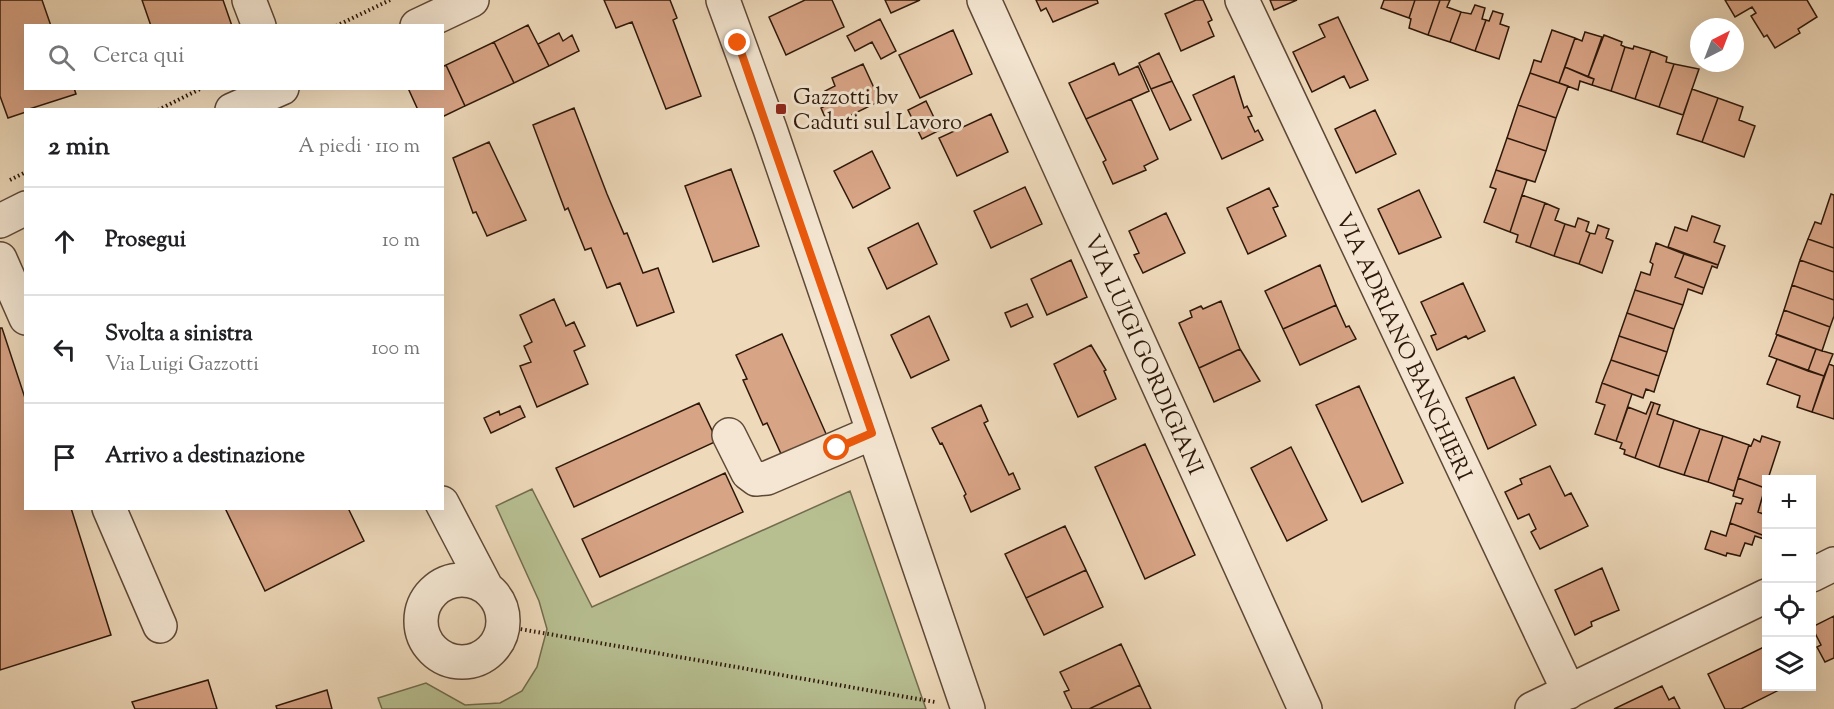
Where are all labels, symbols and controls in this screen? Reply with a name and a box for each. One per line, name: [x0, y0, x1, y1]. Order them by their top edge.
north arrow: [1690, 18, 1744, 72]
search box: [24, 24, 444, 90]
route end: [724, 29, 750, 55]
icon: search: [45, 41, 78, 74]
text: Cerca qui: [93, 41, 184, 73]
place label: Gazzotti bv Caduti sul Lavoro: [793, 83, 962, 140]
marker: Gazzotti bv Caduti sul Lavoro: [774, 102, 788, 116]
text: 2 min: [48, 129, 110, 166]
text: A piedi · 110 m: [298, 133, 420, 162]
street label: VIA ADRIANO BANCHIERI: [1326, 208, 1478, 486]
icon: ahead: [48, 225, 81, 258]
text: Prosegui: [105, 225, 186, 257]
text: 10 m: [382, 227, 420, 256]
street label: VIA LUIGI GORDIGIANI: [1075, 230, 1210, 481]
text: Svolta a sinistra: [105, 319, 253, 351]
icon: left: [48, 333, 81, 366]
text: 100 m: [371, 335, 420, 364]
text: Via Luigi Gazzotti: [105, 351, 259, 380]
route start: [823, 434, 849, 460]
icon: arrive: [48, 441, 81, 474]
text: Arrivo a destinazione: [105, 441, 305, 473]
map controls: [1762, 475, 1816, 691]
button: +: [1762, 475, 1816, 529]
button: −: [1762, 529, 1816, 583]
button: locate: [1762, 583, 1816, 637]
button: layers: [1762, 637, 1816, 691]

